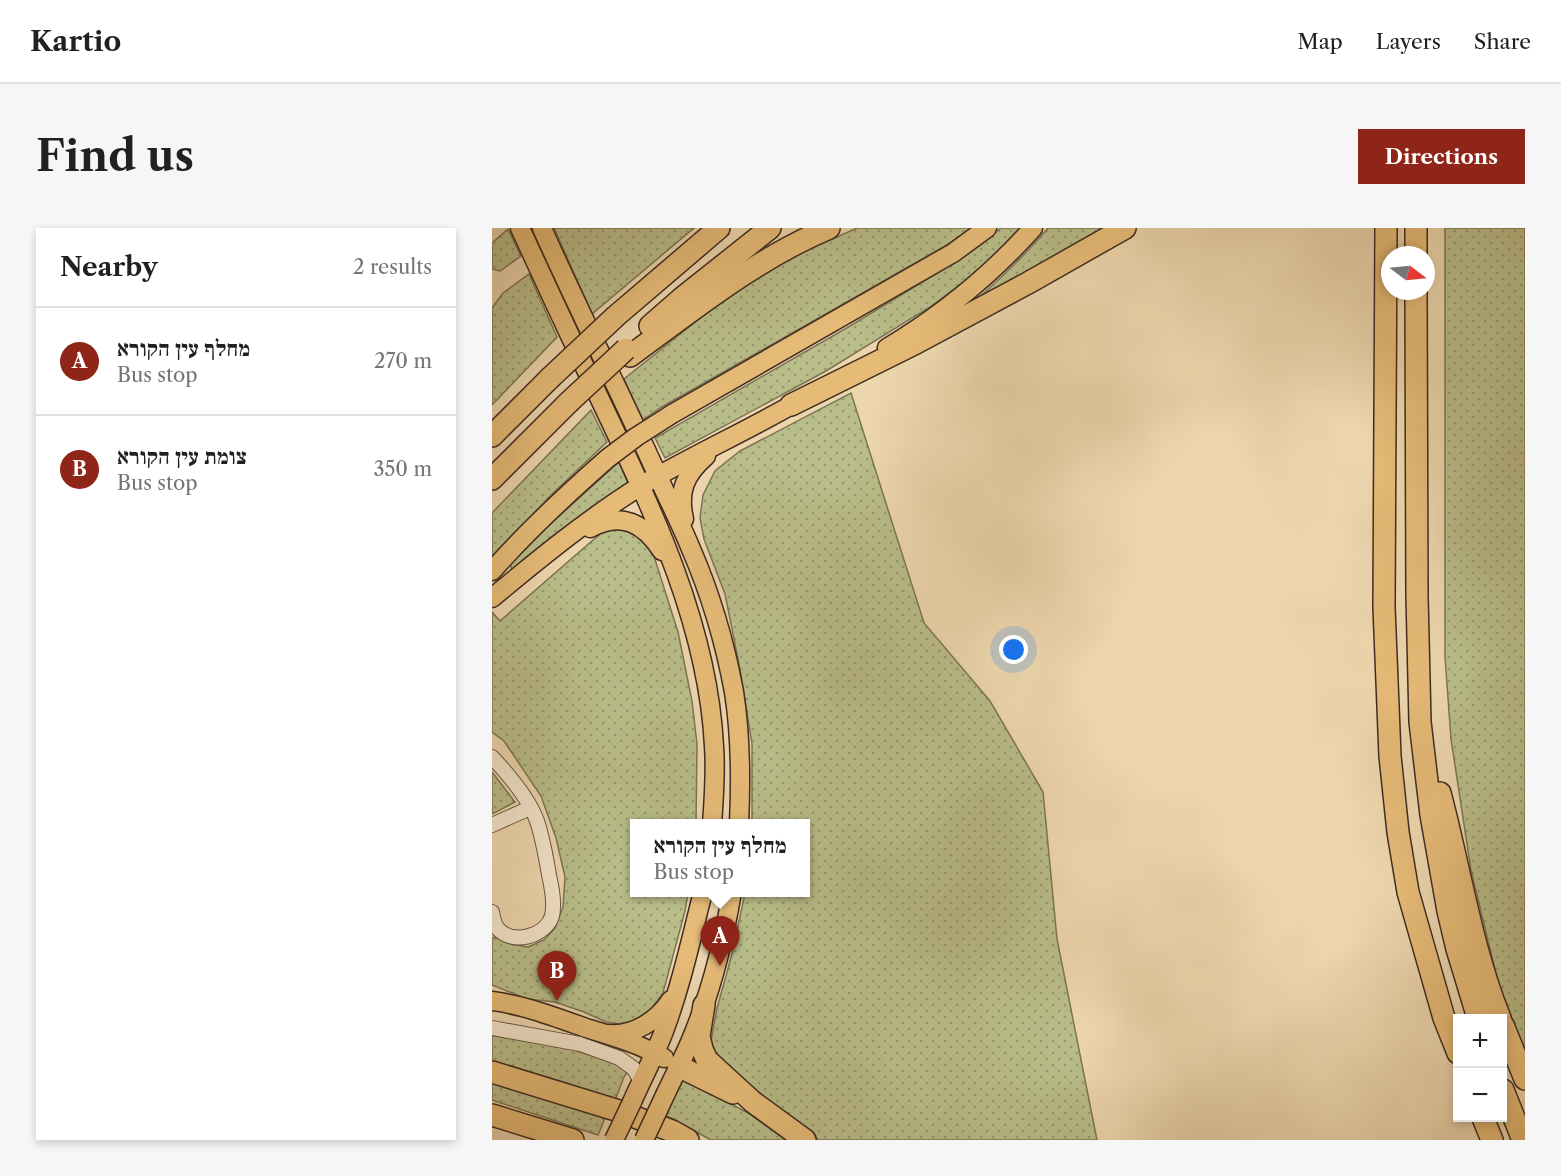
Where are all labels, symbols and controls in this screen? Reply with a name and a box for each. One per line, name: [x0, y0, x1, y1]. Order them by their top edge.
text: Kartio: [30, 24, 121, 58]
text: Map: [1298, 29, 1343, 54]
text: Layers: [1376, 29, 1441, 54]
text: Share: [1474, 29, 1531, 54]
button: Directions: [1358, 129, 1525, 184]
text: Find us: [36, 130, 194, 182]
north arrow: [1381, 246, 1435, 300]
text: Nearby: [60, 251, 158, 283]
text: 2 results: [353, 255, 432, 279]
text: מחלף עין הקורא: [117, 335, 250, 362]
text: A: [72, 349, 87, 373]
text: 270 m: [374, 349, 432, 373]
text: Bus stop: [117, 363, 198, 387]
text: צומת עין הקורא: [117, 443, 247, 470]
text: B: [72, 457, 87, 481]
text: 350 m: [374, 457, 432, 481]
text: Bus stop: [117, 471, 198, 495]
your location: [999, 635, 1028, 664]
popup: [630, 819, 810, 897]
text: מחלף עין הקורא: [653, 832, 787, 859]
text: Bus stop: [653, 860, 734, 884]
pin: A: [700, 916, 740, 966]
pin: B: [538, 952, 576, 1001]
map controls: [1453, 1014, 1507, 1122]
button: +: [1453, 1014, 1507, 1068]
button: −: [1453, 1068, 1507, 1122]

